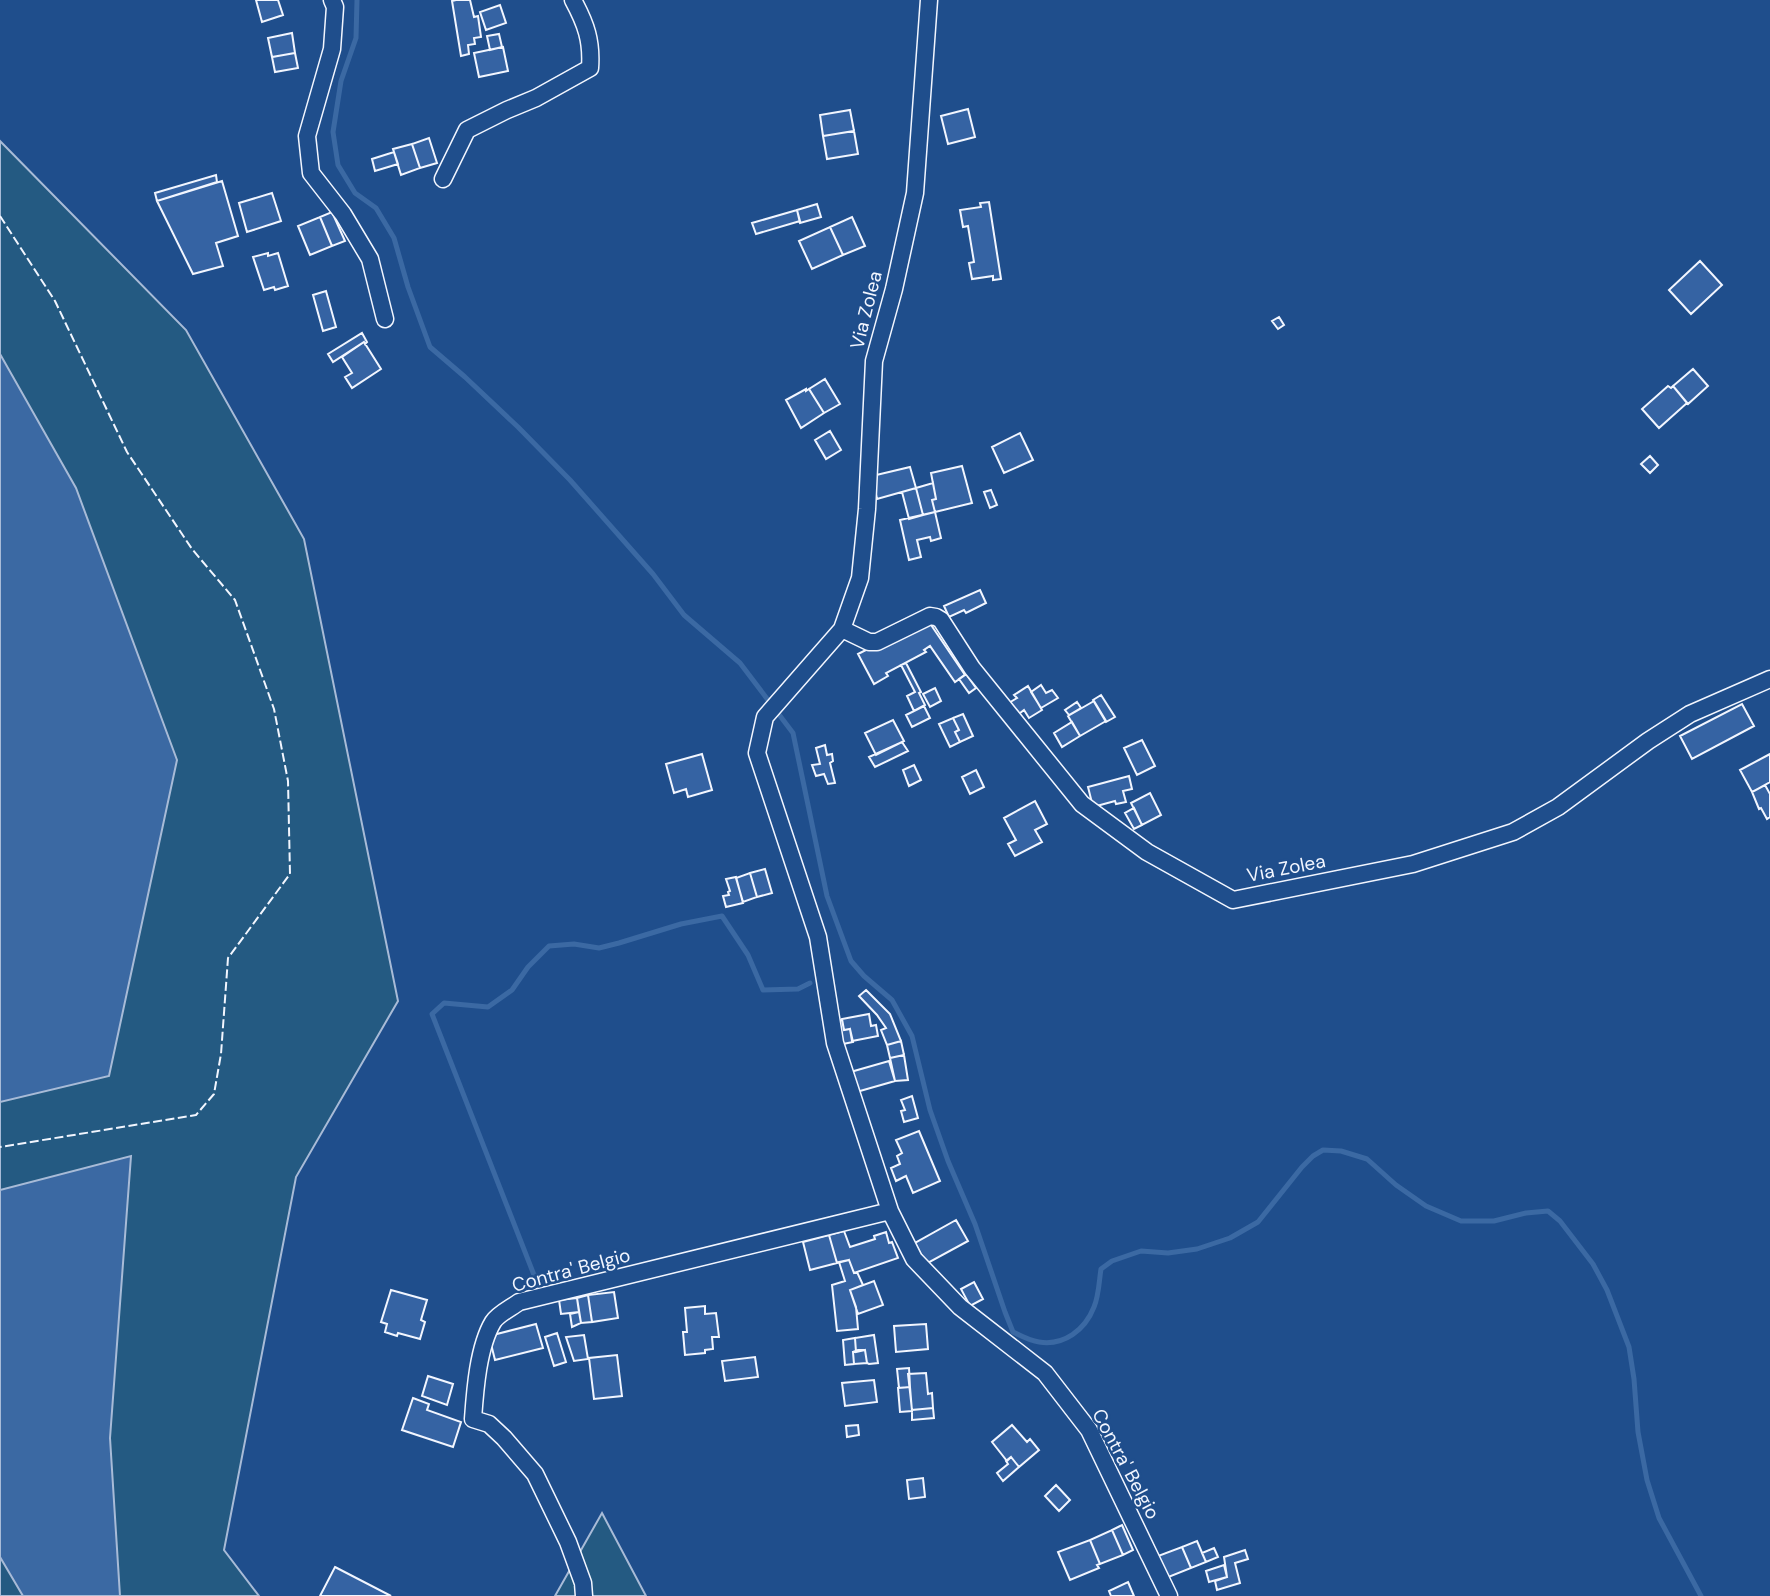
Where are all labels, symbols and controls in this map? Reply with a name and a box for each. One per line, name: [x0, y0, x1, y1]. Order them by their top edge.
street label: Via Zolea: [844, 268, 888, 352]
street label: Via Zolea: [1245, 848, 1327, 888]
street label: Contra' Belgio: [509, 1242, 633, 1298]
street label: Contra' Belgio: [1086, 1404, 1166, 1524]

